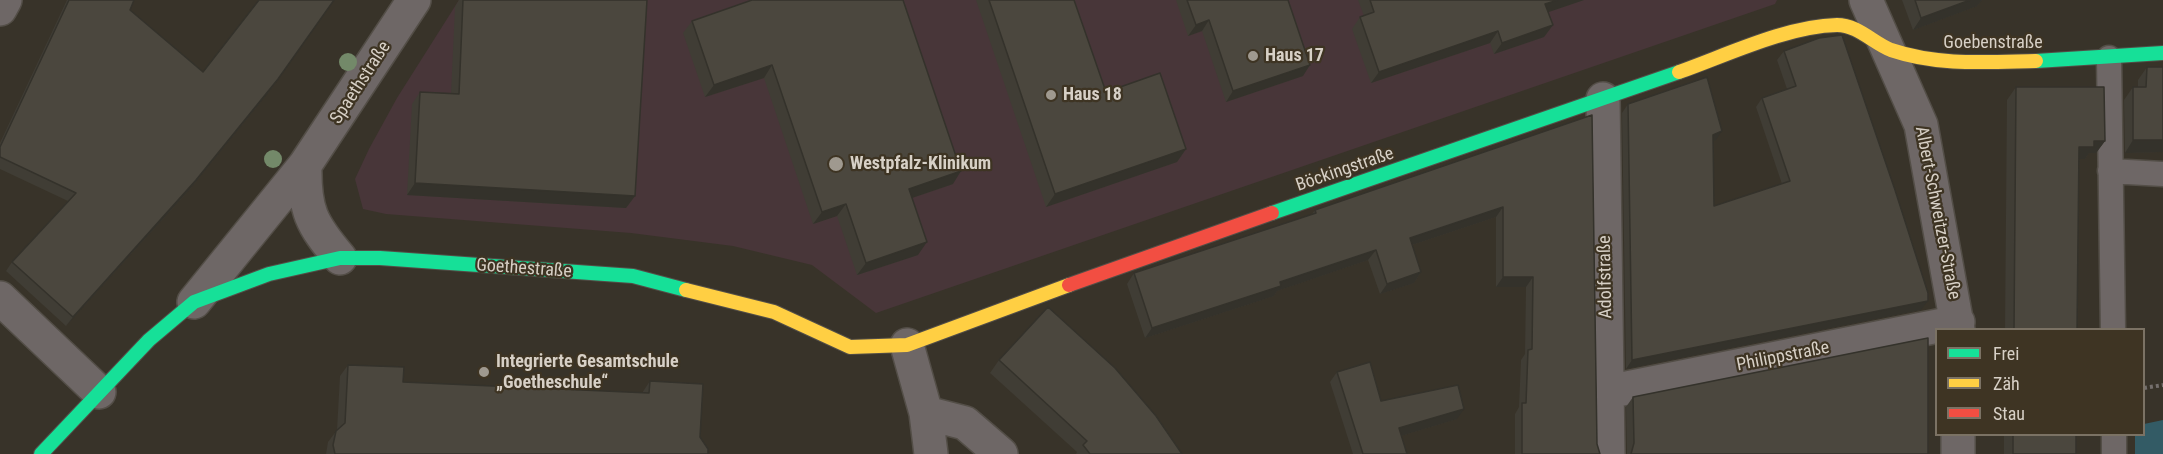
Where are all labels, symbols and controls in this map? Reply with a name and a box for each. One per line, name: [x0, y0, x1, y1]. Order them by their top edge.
street label: Goebenstraße: [1943, 32, 2043, 54]
street label: Spaethstraße: [326, 38, 396, 128]
place label: Haus 17: [1265, 45, 1324, 67]
marker: Haus 17: [1246, 49, 1260, 63]
place label: Haus 18: [1063, 84, 1122, 106]
marker: Haus 18: [1044, 88, 1058, 102]
street label: Albert-Schweitzer-Straße: [1910, 125, 1964, 301]
street label: Böckingstraße: [1293, 143, 1397, 197]
place label: Westpfalz-Klinikum: [850, 153, 991, 175]
marker: Westpfalz-Klinikum: [827, 155, 845, 173]
street label: Adolfstraße: [1594, 235, 1618, 319]
street label: Goethestraße: [476, 255, 572, 283]
legend: [1935, 328, 2145, 436]
street label: Philippstraße: [1735, 337, 1831, 377]
text: Frei: [1993, 343, 2019, 364]
place label: Integrierte Gesamtschule „Goetheschule“: [496, 351, 679, 394]
marker: Integrierte Gesamtschule „Goetheschule“: [477, 365, 491, 379]
text: Zäh: [1993, 373, 2020, 394]
text: Stau: [1993, 403, 2025, 424]

